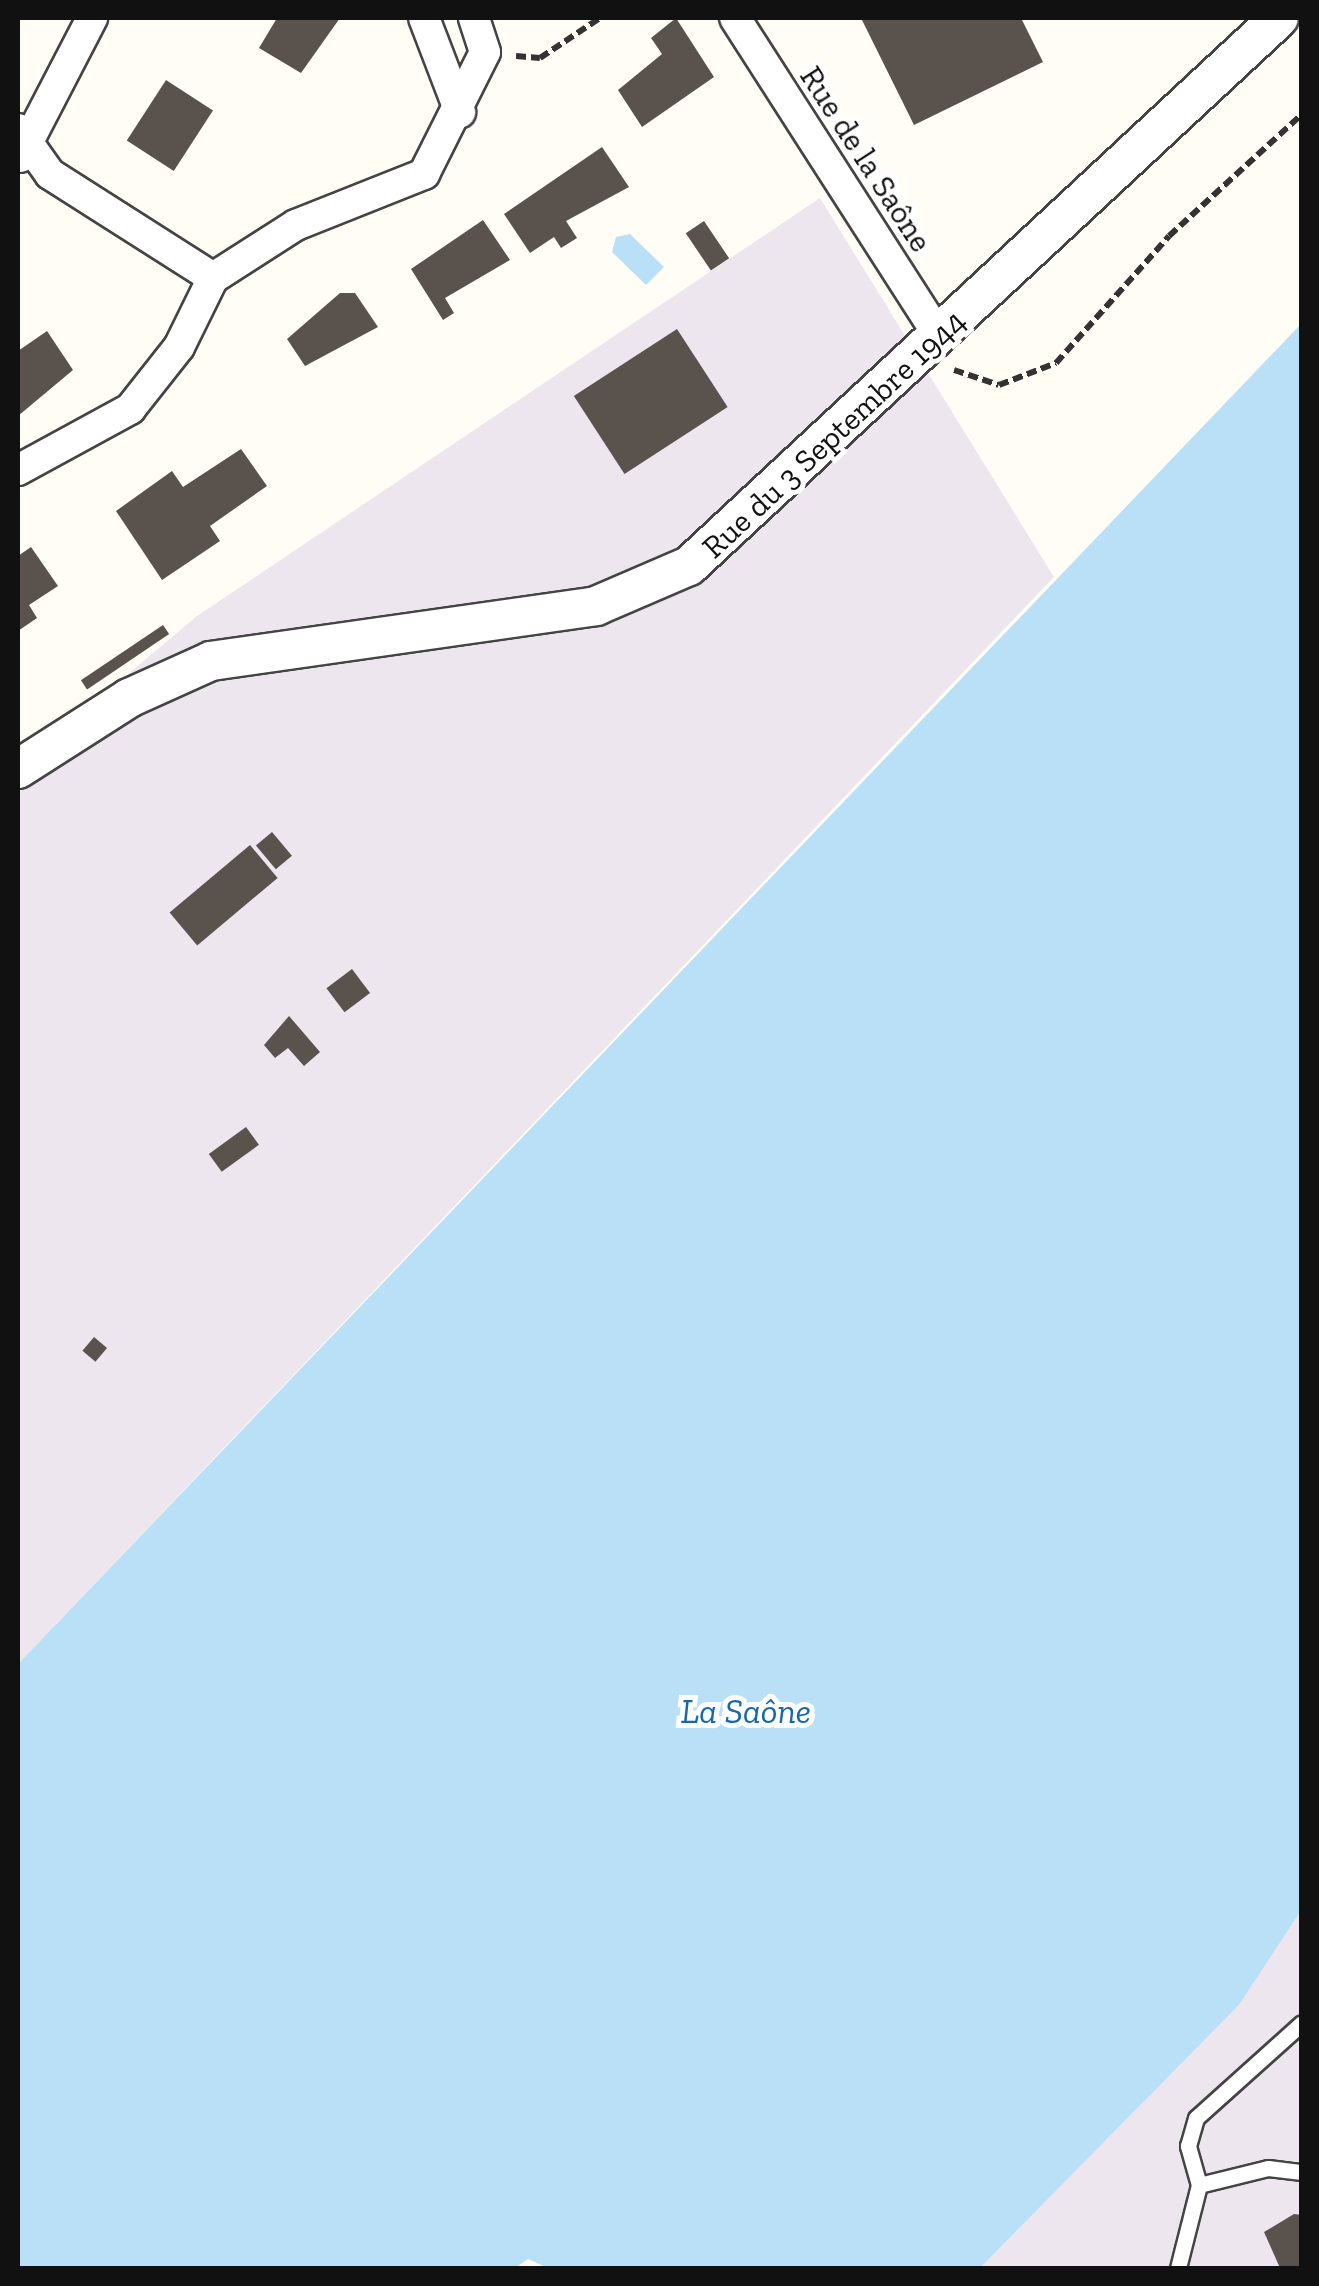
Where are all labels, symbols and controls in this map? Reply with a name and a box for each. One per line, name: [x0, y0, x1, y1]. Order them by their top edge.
street label: Rue de la Saône: [792, 59, 940, 259]
street label: Rue du 3 Septembre 1944: [694, 302, 974, 566]
water label: La Saône: [681, 1690, 811, 1732]

